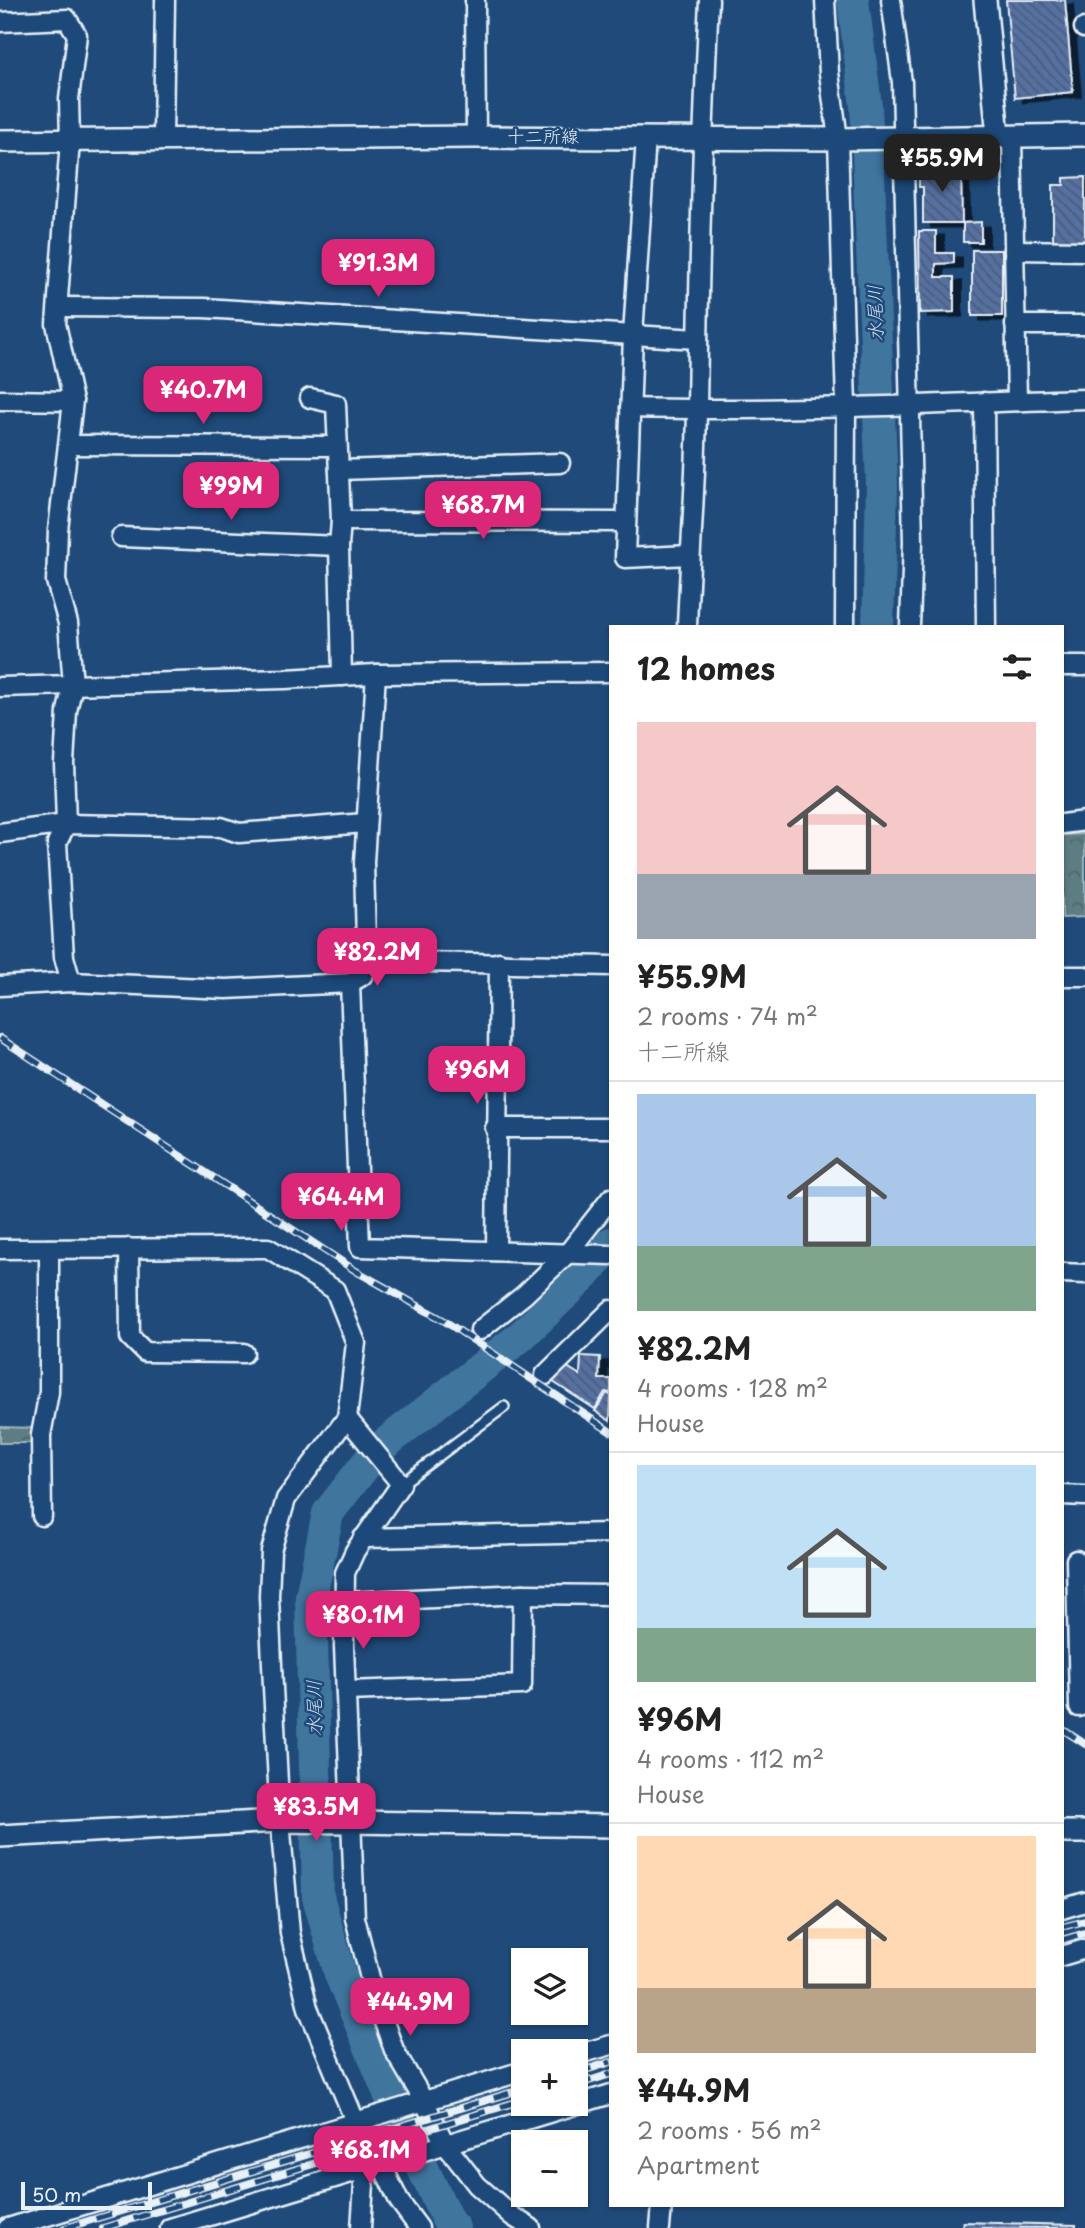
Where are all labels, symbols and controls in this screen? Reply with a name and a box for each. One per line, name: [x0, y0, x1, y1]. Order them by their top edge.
street label: 十二所線: [507, 122, 579, 149]
pin: ¥55.9M: [885, 134, 999, 194]
text: ¥55.9M: [900, 139, 984, 174]
pin: ¥91.3M: [321, 240, 435, 299]
text: ¥91.3M: [338, 244, 418, 279]
water label: 水尾川: [859, 284, 889, 342]
pin: ¥40.7M: [146, 366, 260, 426]
text: ¥40.7M: [159, 371, 247, 406]
pin: ¥99M: [190, 462, 272, 522]
text: ¥99M: [199, 467, 263, 502]
pin: ¥68.7M: [426, 482, 540, 541]
text: ¥68.7M: [441, 486, 525, 521]
text: 12 homes: [637, 645, 775, 690]
icon: filters: [998, 648, 1036, 686]
icon: home: [774, 767, 900, 893]
pin: ¥82.2M: [320, 928, 434, 988]
text: ¥82.2M: [333, 933, 421, 968]
text: ¥55.9M: [637, 953, 747, 998]
text: 2 rooms · 74 m²: [637, 998, 818, 1033]
text: 十二所線: [637, 1033, 729, 1068]
pin: ¥96M: [436, 1046, 518, 1106]
text: ¥96M: [444, 1051, 510, 1086]
icon: home: [774, 1139, 900, 1265]
pin: ¥64.4M: [284, 1174, 398, 1233]
text: ¥64.4M: [297, 1178, 385, 1213]
text: ¥82.2M: [637, 1325, 751, 1370]
text: 4 rooms · 128 m²: [637, 1370, 828, 1405]
text: House: [637, 1405, 704, 1440]
icon: home: [774, 1510, 900, 1636]
pin: ¥80.1M: [306, 1592, 420, 1651]
text: ¥80.1M: [322, 1596, 404, 1631]
water label: 水尾川: [299, 1679, 327, 1737]
text: ¥96M: [637, 1696, 722, 1741]
text: 4 rooms · 112 m²: [637, 1741, 824, 1776]
text: House: [637, 1776, 704, 1811]
pin: ¥83.5M: [259, 1784, 373, 1843]
text: ¥83.5M: [273, 1788, 359, 1823]
icon: home: [774, 1881, 900, 2007]
map controls: [511, 1948, 588, 2207]
button: layers: [511, 1948, 588, 2025]
pin: ¥44.9M: [353, 1979, 467, 2038]
text: ¥44.9M: [367, 1983, 454, 2018]
button: +: [511, 2039, 588, 2116]
text: ¥44.9M: [637, 2067, 750, 2112]
text: 2 rooms · 56 m²: [637, 2112, 822, 2147]
pin: ¥68.1M: [313, 2126, 427, 2186]
button: −: [511, 2130, 588, 2207]
text: ¥68.1M: [330, 2131, 410, 2166]
text: Apartment: [637, 2147, 760, 2182]
scale bar: [21, 2179, 152, 2211]
text: 50 m: [32, 2180, 81, 2208]

